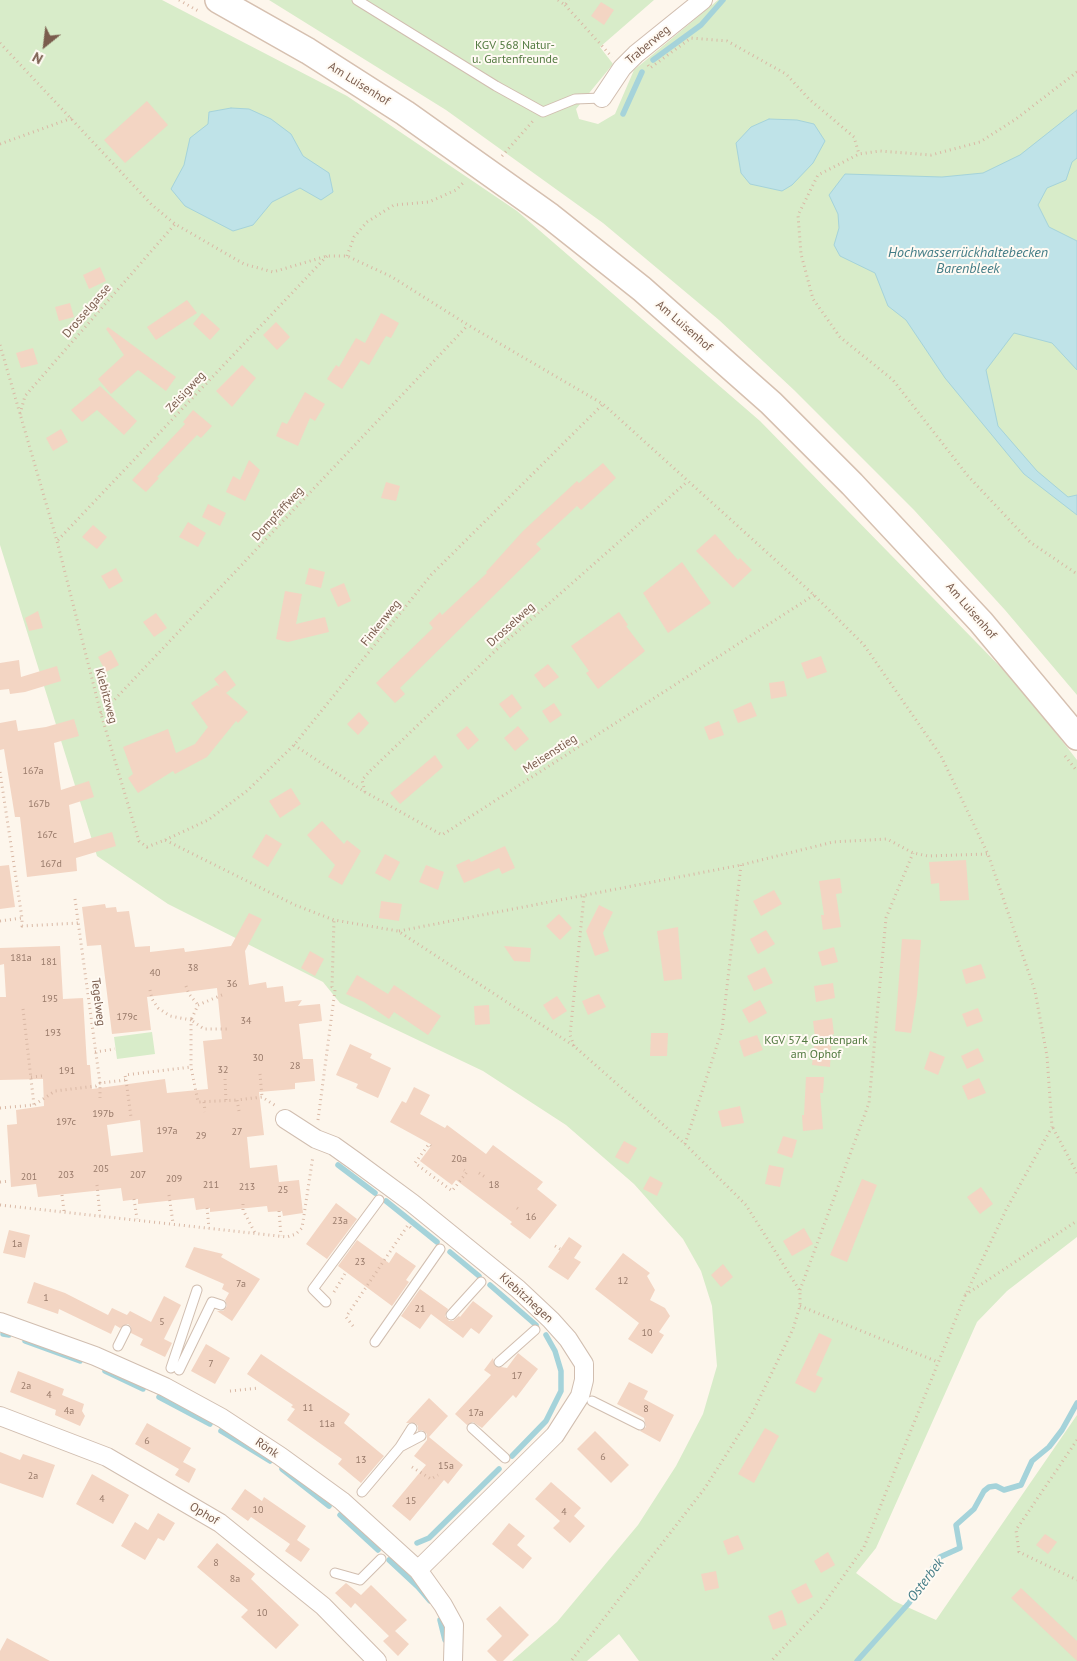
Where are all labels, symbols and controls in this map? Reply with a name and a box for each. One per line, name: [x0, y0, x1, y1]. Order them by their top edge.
north arrow: [20, 20, 70, 70]
street label: Traberweg: [623, 22, 673, 68]
park label: KGV 568 Natur- u. Gartenfreunde: [472, 39, 558, 67]
text: N: [29, 48, 46, 68]
street label: Am Luisenhof: [325, 59, 393, 109]
water label: Hochwasserrückhaltebecken Barenbleek: [888, 245, 1048, 278]
street label: Drosselgasse: [60, 281, 114, 341]
street label: Am Luisenhof: [653, 298, 715, 354]
street label: Zeisigweg: [163, 368, 209, 416]
street label: Dompfaffweg: [249, 484, 307, 544]
street label: Am Luisenhof: [943, 580, 999, 642]
street label: Finkenweg: [358, 597, 404, 649]
street label: Drosselweg: [484, 600, 538, 650]
street label: Kiebitzweg: [92, 667, 120, 725]
street label: Meisenstieg: [520, 731, 580, 777]
house number: 167a: [23, 765, 43, 777]
house number: 167b: [28, 798, 50, 810]
house number: 167c: [37, 829, 57, 841]
house number: 167d: [40, 858, 62, 870]
house number: 181a: [10, 952, 32, 964]
house number: 181: [41, 956, 57, 968]
house number: 38: [188, 962, 198, 974]
house number: 40: [150, 967, 160, 979]
street label: Tegelweg: [88, 977, 108, 1027]
house number: 36: [227, 978, 237, 990]
house number: 195: [42, 993, 58, 1005]
house number: 179c: [117, 1011, 137, 1023]
house number: 34: [241, 1015, 251, 1027]
house number: 193: [45, 1027, 61, 1039]
park label: KGV 574 Gartenpark am Ophof: [764, 1034, 868, 1062]
house number: 30: [253, 1052, 263, 1064]
house number: 28: [290, 1060, 300, 1072]
house number: 32: [218, 1064, 228, 1076]
house number: 191: [59, 1065, 75, 1077]
house number: 197b: [92, 1108, 114, 1120]
house number: 197c: [56, 1116, 76, 1128]
house number: 197a: [157, 1125, 177, 1137]
house number: 27: [232, 1126, 242, 1138]
house number: 29: [196, 1130, 206, 1142]
house number: 20a: [451, 1153, 467, 1165]
house number: 205: [93, 1163, 109, 1175]
house number: 203: [58, 1169, 74, 1181]
house number: 207: [130, 1169, 146, 1181]
house number: 201: [21, 1171, 37, 1183]
house number: 209: [166, 1173, 182, 1185]
house number: 211: [203, 1179, 219, 1191]
house number: 18: [489, 1179, 499, 1191]
house number: 213: [239, 1181, 255, 1193]
house number: 25: [278, 1184, 288, 1196]
house number: 16: [526, 1211, 536, 1223]
house number: 23a: [332, 1215, 348, 1227]
house number: 1a: [12, 1238, 22, 1250]
house number: 23: [355, 1256, 365, 1268]
street label: Kiebitzhegen: [496, 1270, 556, 1326]
house number: 12: [618, 1275, 628, 1287]
house number: 7a: [236, 1278, 246, 1290]
house number: 1: [43, 1292, 49, 1304]
house number: 21: [415, 1303, 425, 1315]
house number: 5: [159, 1316, 165, 1328]
house number: 10: [642, 1327, 652, 1339]
house number: 7: [208, 1358, 214, 1370]
house number: 17: [512, 1370, 522, 1382]
house number: 2a: [21, 1380, 31, 1392]
house number: 4: [46, 1389, 52, 1401]
house number: 11: [303, 1402, 313, 1414]
house number: 8: [643, 1403, 649, 1415]
house number: 4a: [64, 1405, 74, 1417]
house number: 17a: [468, 1407, 484, 1419]
house number: 11a: [319, 1418, 335, 1430]
house number: 6: [144, 1435, 150, 1447]
street label: Rönk: [252, 1435, 282, 1461]
house number: 6: [600, 1451, 606, 1463]
house number: 13: [356, 1454, 366, 1466]
house number: 15a: [438, 1460, 454, 1472]
house number: 2a: [28, 1470, 38, 1482]
house number: 4: [99, 1493, 105, 1505]
house number: 15: [406, 1495, 416, 1507]
street label: Ophof: [187, 1500, 221, 1528]
house number: 10: [253, 1504, 263, 1516]
house number: 4: [561, 1506, 567, 1518]
water label: Osterbek: [904, 1555, 948, 1605]
house number: 8: [213, 1557, 219, 1569]
house number: 8a: [230, 1573, 240, 1585]
house number: 10: [257, 1607, 267, 1619]

